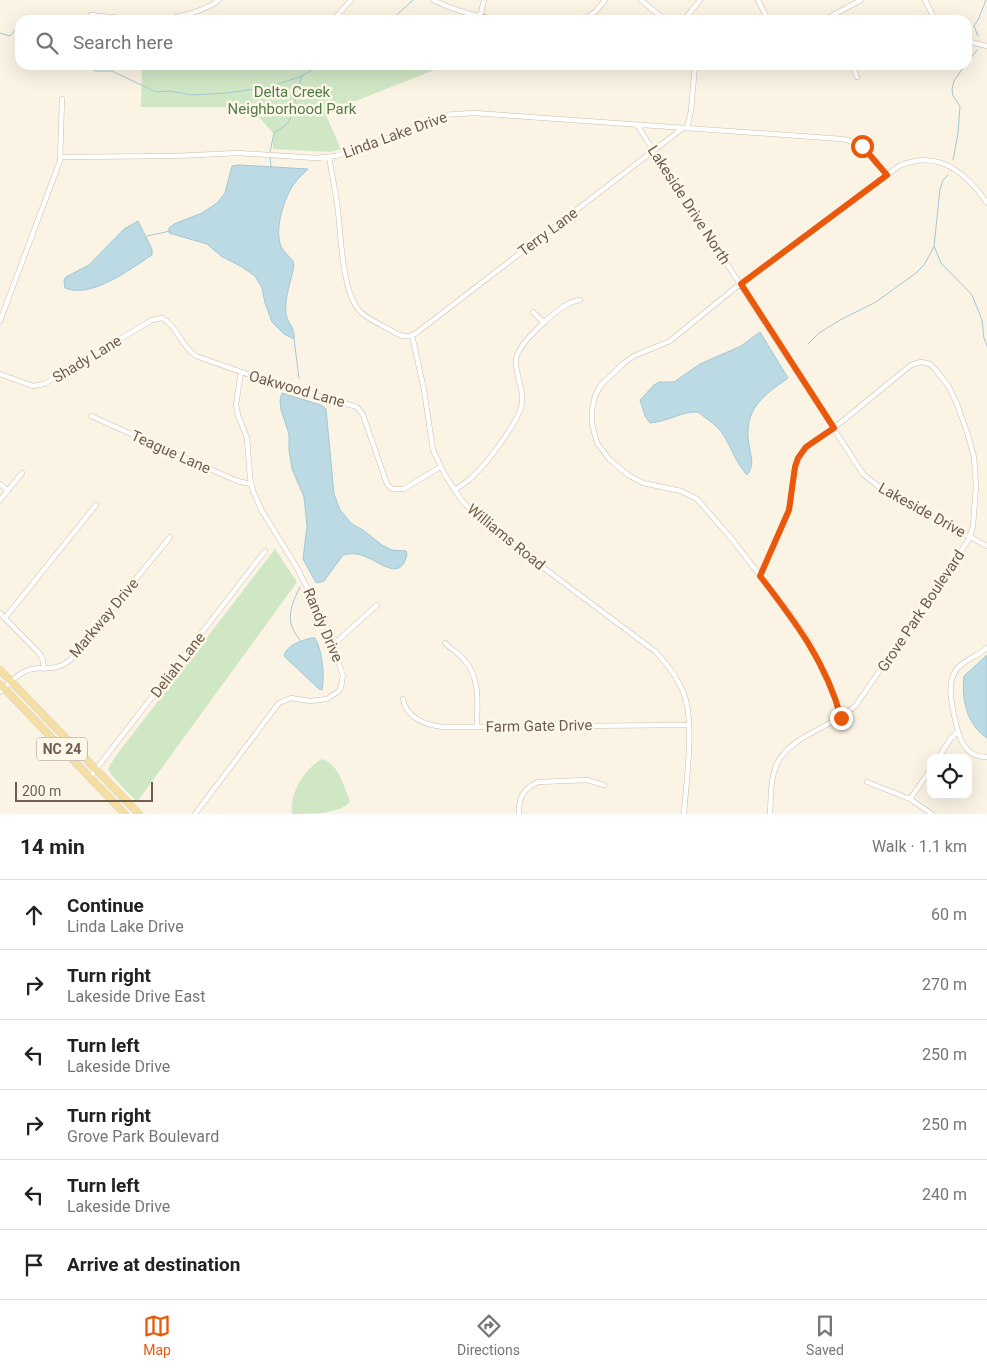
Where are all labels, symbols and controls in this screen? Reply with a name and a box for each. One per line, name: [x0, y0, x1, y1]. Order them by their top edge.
search box: [15, 15, 972, 70]
icon: search: [33, 29, 61, 57]
text: Search here: [73, 31, 173, 54]
park label: Delta Creek Neighborhood Park: [228, 83, 357, 118]
street label: Linda Lake Drive: [341, 108, 450, 162]
route start: [851, 135, 874, 158]
street label: Lakeside Drive North: [644, 142, 734, 268]
street label: Terry Lane: [515, 204, 581, 260]
street label: Shady Lane: [49, 331, 125, 387]
street label: Oakwood Lane: [247, 367, 347, 411]
street label: Teague Lane: [128, 426, 214, 478]
street label: Lakeside Drive: [875, 479, 969, 541]
street label: Williams Road: [463, 500, 549, 574]
street label: Grove Park Boulevard: [874, 547, 968, 675]
street label: Markway Drive: [66, 575, 142, 661]
street label: Randy Drive: [299, 585, 347, 665]
street label: Deliah Lane: [147, 629, 209, 701]
route end: [830, 707, 853, 730]
street label: Farm Gate Drive: [485, 716, 593, 736]
road number: NC 24: [37, 738, 87, 761]
map controls: [927, 754, 972, 799]
button: locate: [927, 754, 972, 799]
scale bar: [15, 779, 152, 802]
text: 200 m: [22, 783, 61, 799]
text: 14 min: [20, 835, 85, 859]
text: Walk · 1.1 km: [872, 837, 967, 856]
text: Continue: [67, 894, 144, 917]
icon: ahead: [20, 901, 48, 929]
text: 60 m: [931, 905, 967, 924]
text: Linda Lake Drive: [67, 917, 184, 936]
text: Turn right: [67, 964, 151, 987]
icon: right: [20, 971, 48, 999]
text: 270 m: [922, 975, 967, 994]
text: Lakeside Drive East: [67, 987, 206, 1006]
text: Turn left: [67, 1034, 140, 1057]
icon: left: [20, 1041, 48, 1069]
text: 250 m: [922, 1045, 967, 1064]
text: Lakeside Drive: [67, 1057, 170, 1076]
text: Turn right: [67, 1104, 151, 1127]
icon: right: [20, 1111, 48, 1139]
text: 250 m: [922, 1115, 967, 1134]
text: Grove Park Boulevard: [67, 1127, 219, 1146]
text: Turn left: [67, 1174, 140, 1197]
icon: left: [20, 1181, 48, 1209]
text: 240 m: [922, 1185, 967, 1204]
text: Lakeside Drive: [67, 1197, 170, 1216]
icon: arrive: [20, 1251, 48, 1279]
text: Arrive at destination: [67, 1253, 240, 1276]
tab: Map: [143, 1312, 171, 1358]
tab: Directions: [457, 1312, 520, 1358]
tab: Saved: [806, 1312, 844, 1358]

